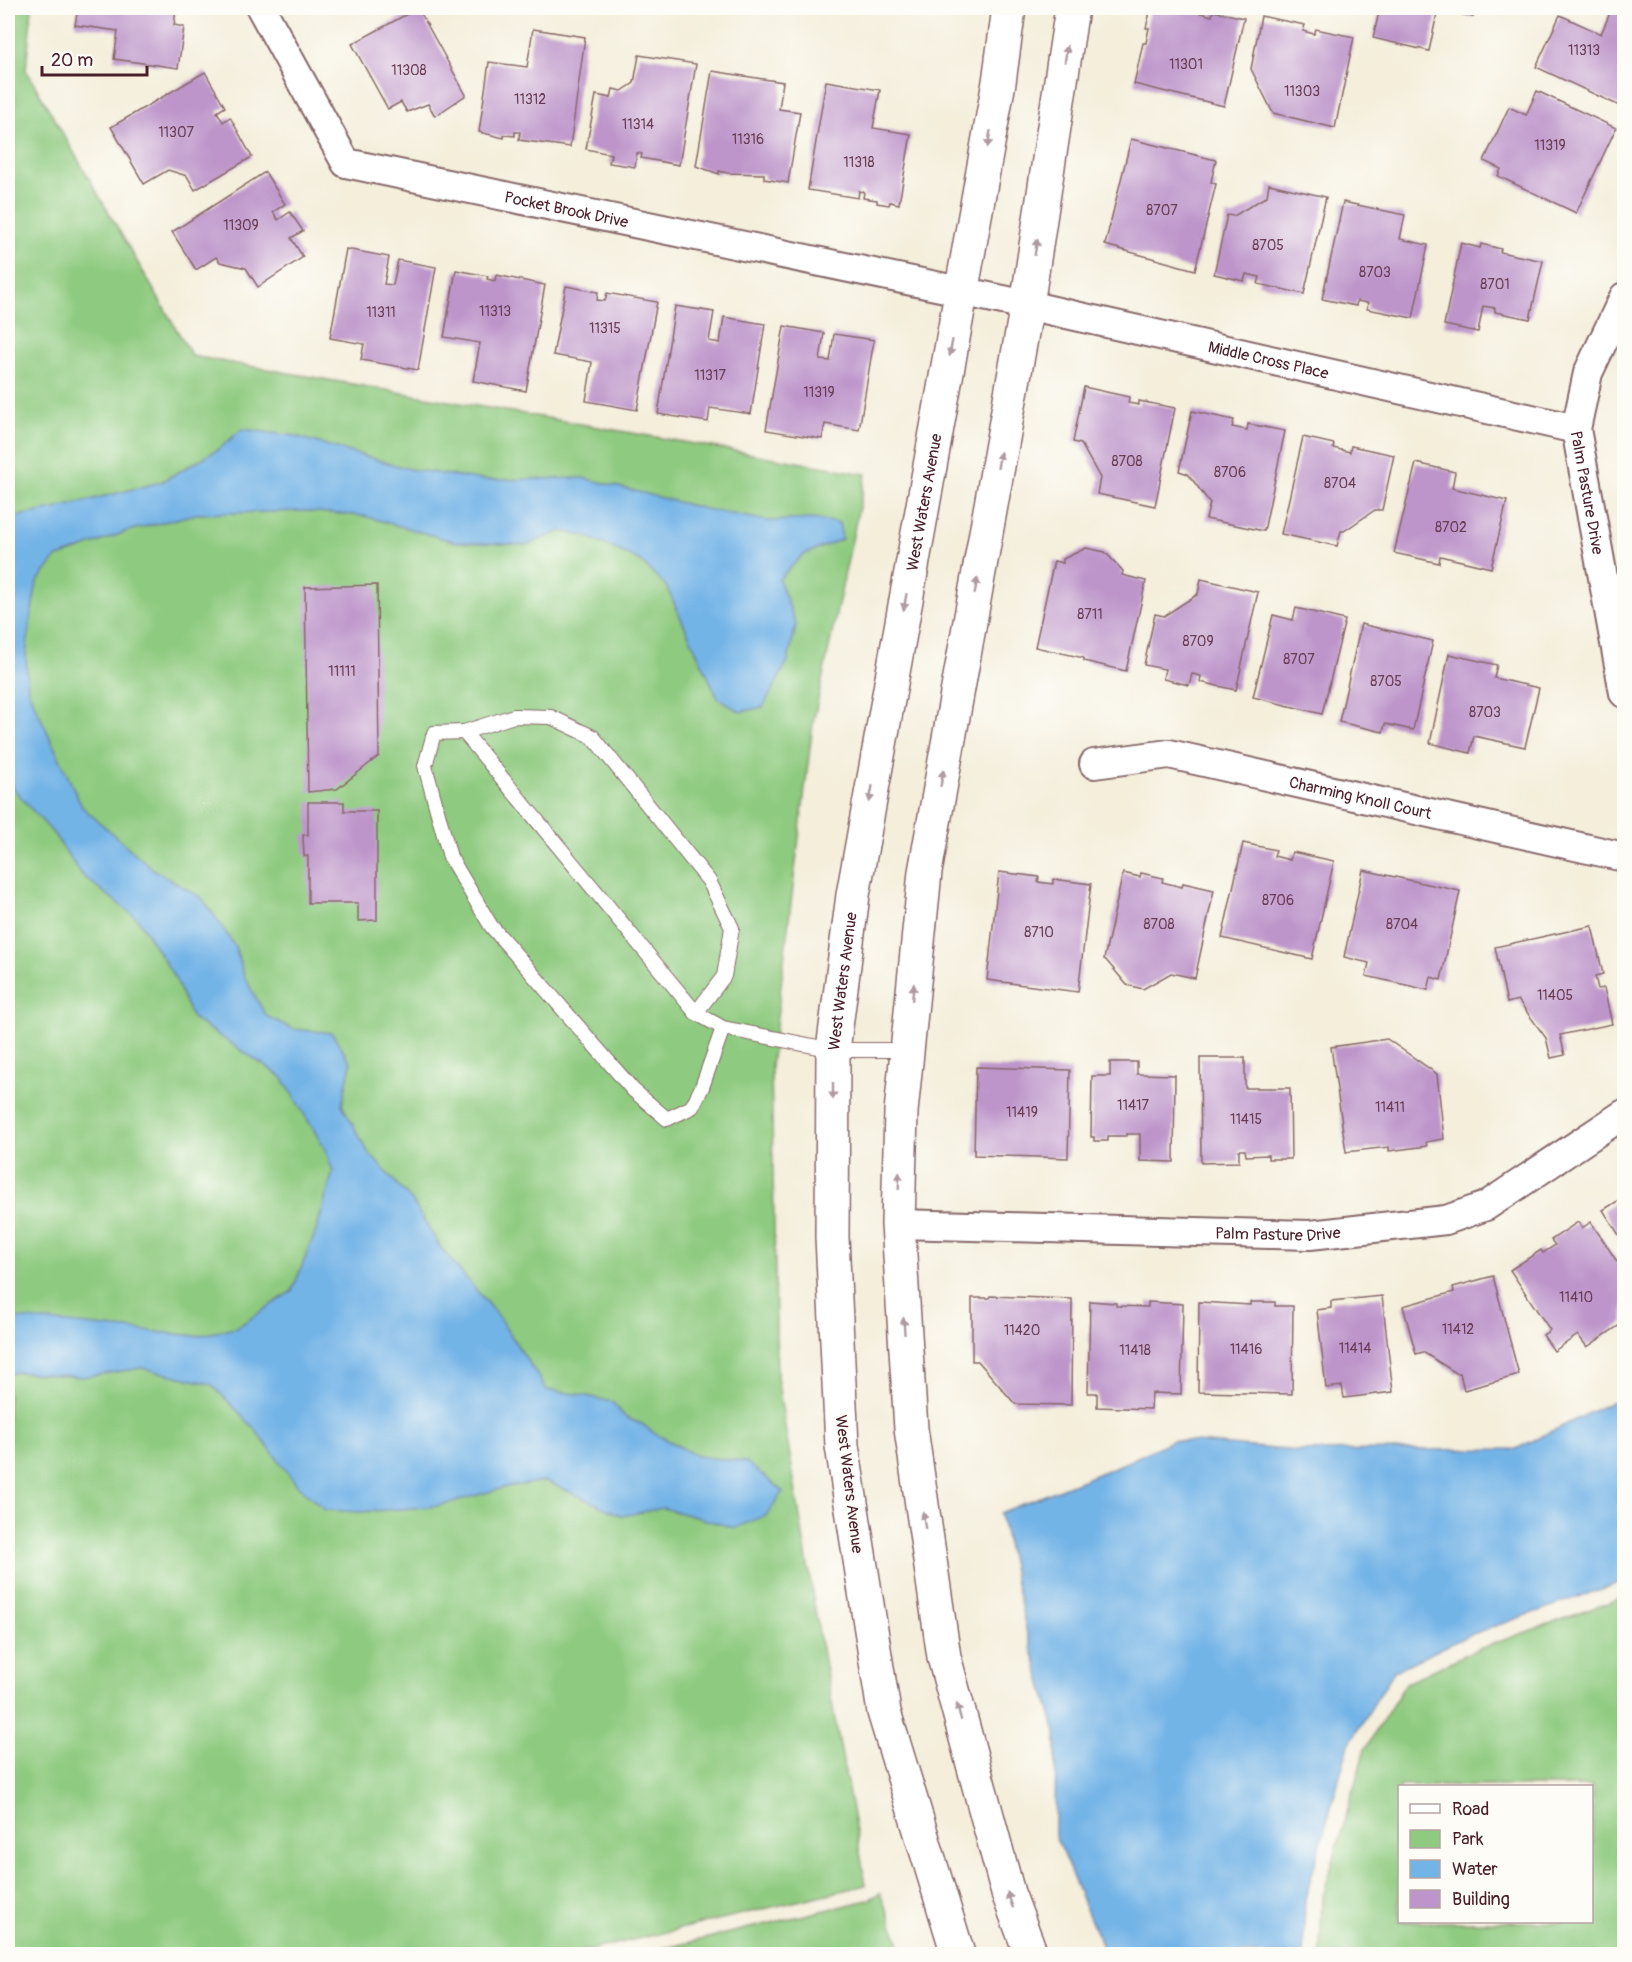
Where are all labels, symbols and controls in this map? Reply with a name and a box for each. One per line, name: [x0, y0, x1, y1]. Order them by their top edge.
scale bar: [42, 39, 147, 77]
house number: 11313: [1568, 42, 1600, 59]
one-way arrow: [1061, 44, 1070, 63]
text: 20 m: [51, 49, 93, 72]
house number: 11301: [1169, 56, 1203, 73]
house number: 11308: [391, 62, 427, 79]
house number: 11303: [1284, 83, 1320, 100]
house number: 11312: [514, 91, 546, 108]
house number: 11314: [622, 116, 654, 133]
house number: 11307: [158, 124, 194, 141]
one-way arrow: [984, 130, 993, 149]
house number: 11316: [732, 131, 764, 148]
house number: 11319: [1534, 137, 1566, 154]
house number: 11318: [843, 154, 875, 171]
street label: Pocket Brook Drive: [503, 187, 630, 233]
house number: 8707: [1146, 202, 1178, 219]
house number: 11309: [223, 217, 259, 234]
one-way arrow: [1031, 237, 1040, 256]
house number: 8705: [1252, 237, 1284, 254]
house number: 8703: [1359, 264, 1391, 281]
house number: 8701: [1480, 276, 1510, 293]
house number: 11313: [479, 303, 511, 320]
house number: 11311: [366, 304, 396, 321]
house number: 11315: [589, 320, 621, 337]
street label: Middle Cross Place: [1206, 337, 1331, 384]
one-way arrow: [946, 339, 955, 358]
house number: 11317: [694, 367, 726, 384]
house number: 11319: [803, 384, 835, 401]
street label: Palm Pasture Drive: [1566, 429, 1608, 556]
street label: West Waters Avenue: [902, 432, 947, 573]
one-way arrow: [995, 450, 1004, 469]
house number: 8708: [1111, 453, 1143, 470]
house number: 8706: [1214, 464, 1246, 481]
house number: 8704: [1324, 475, 1356, 492]
house number: 8702: [1435, 519, 1467, 536]
one-way arrow: [972, 576, 981, 595]
one-way arrow: [900, 593, 909, 612]
house number: 8711: [1077, 606, 1103, 623]
house number: 8709: [1182, 633, 1214, 650]
house number: 8707: [1283, 651, 1315, 668]
house number: 11111: [328, 663, 356, 680]
house number: 8705: [1370, 673, 1402, 690]
house number: 8703: [1469, 704, 1501, 721]
one-way arrow: [938, 768, 947, 787]
street label: Charming Knoll Court: [1287, 773, 1434, 824]
one-way arrow: [866, 785, 875, 804]
house number: 8706: [1262, 892, 1294, 909]
street label: West Waters Avenue: [824, 911, 862, 1052]
house number: 8708: [1143, 916, 1175, 933]
house number: 8704: [1386, 916, 1418, 933]
house number: 8710: [1024, 924, 1054, 941]
one-way arrow: [908, 982, 918, 1001]
house number: 11405: [1537, 987, 1573, 1004]
one-way arrow: [828, 1082, 838, 1101]
house number: 11417: [1117, 1097, 1150, 1114]
house number: 11411: [1375, 1099, 1405, 1116]
house number: 11419: [1006, 1104, 1038, 1121]
house number: 11415: [1230, 1111, 1262, 1128]
one-way arrow: [895, 1171, 904, 1190]
street label: Palm Pasture Drive: [1215, 1223, 1342, 1246]
house number: 11410: [1559, 1289, 1593, 1306]
one-way arrow: [900, 1317, 909, 1336]
house number: 11412: [1442, 1321, 1474, 1338]
house number: 11420: [1004, 1322, 1040, 1339]
house number: 11414: [1339, 1340, 1371, 1357]
house number: 11416: [1230, 1341, 1262, 1358]
house number: 11418: [1119, 1342, 1151, 1359]
street label: West Waters Avenue: [831, 1414, 867, 1554]
one-way arrow: [920, 1510, 929, 1529]
one-way arrow: [954, 1702, 963, 1720]
legend: [1398, 1785, 1593, 1923]
text: Road: [1452, 1798, 1489, 1821]
text: Park: [1452, 1828, 1484, 1851]
text: Water: [1452, 1858, 1498, 1881]
text: Building: [1452, 1888, 1510, 1911]
one-way arrow: [1005, 1891, 1015, 1909]

